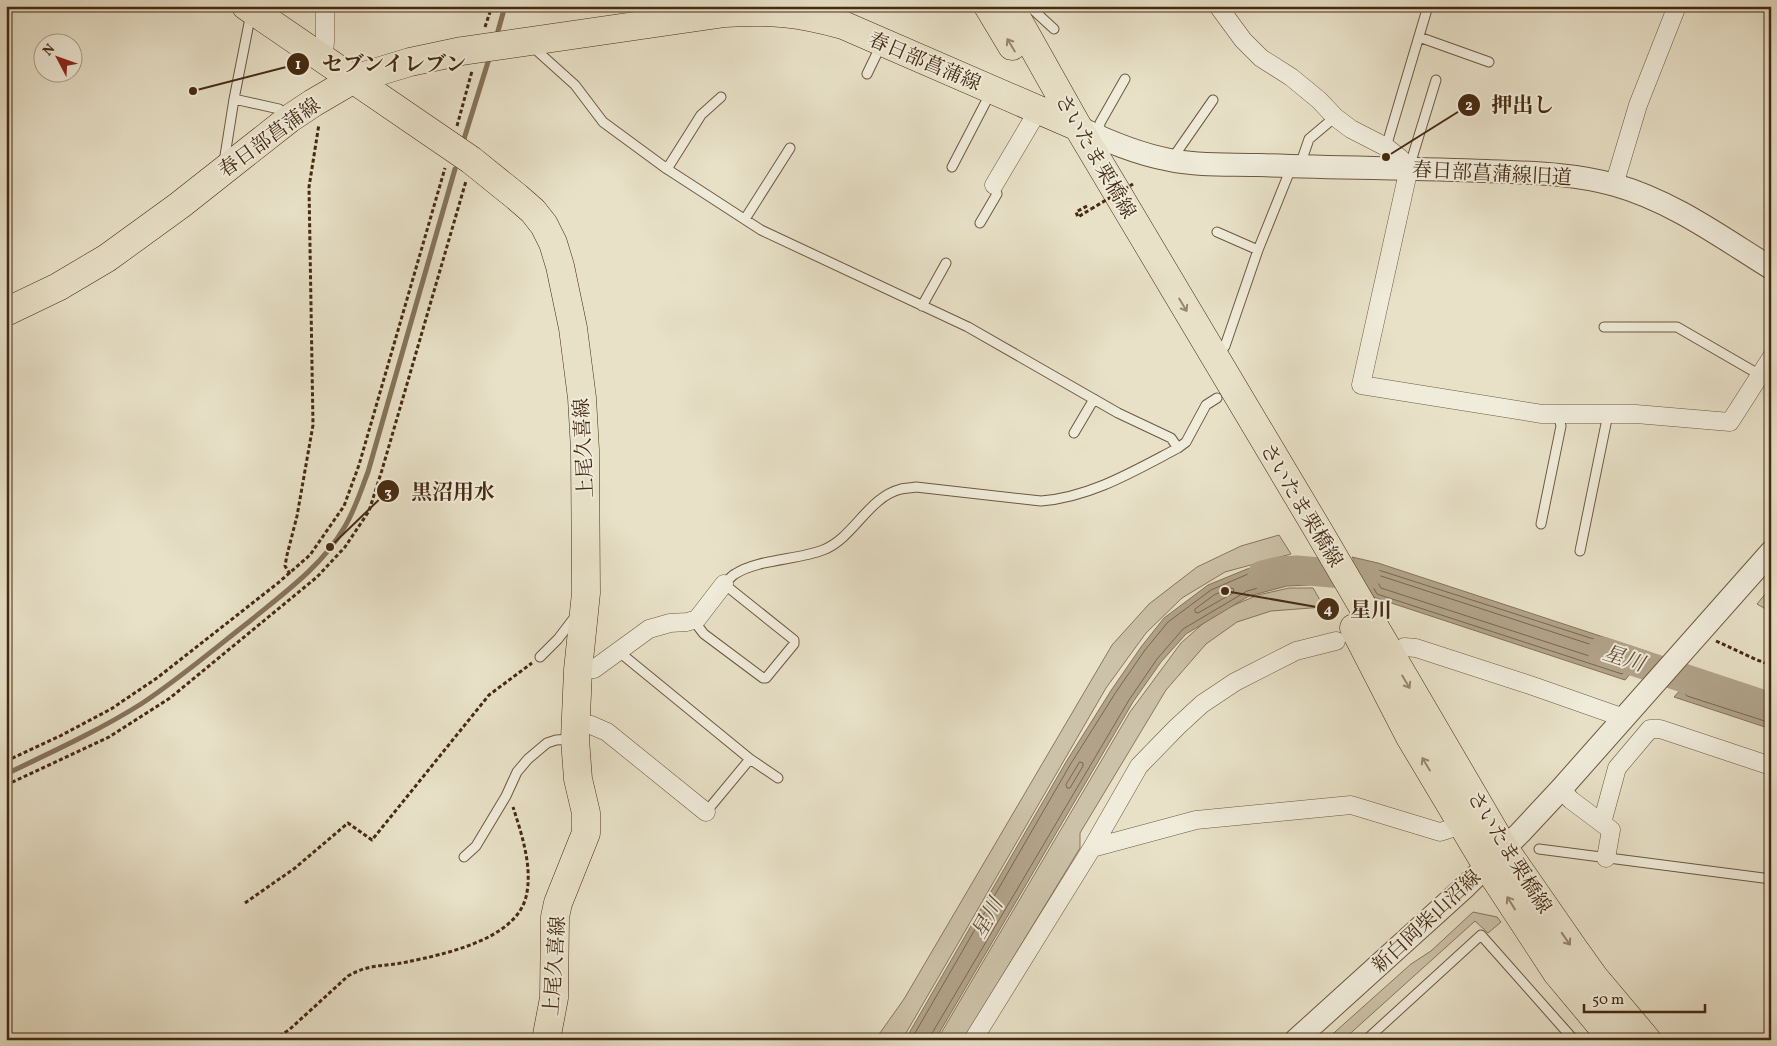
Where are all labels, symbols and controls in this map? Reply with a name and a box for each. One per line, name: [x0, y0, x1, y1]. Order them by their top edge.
street label: 春日部菖蒲線: [864, 27, 985, 99]
north arrow: [32, 32, 82, 82]
one-way arrow: [1006, 38, 1016, 52]
text: N: [39, 40, 60, 61]
callout: セブンイレブン: [285, 46, 477, 82]
text: セブンイレブン: [322, 51, 466, 80]
text: 1: [295, 55, 301, 76]
callout: 押出し: [1457, 87, 1565, 123]
street label: さいたま栗橋線: [1047, 89, 1141, 225]
street label: 春日部菖蒲線: [213, 92, 327, 185]
text: 押出し: [1492, 92, 1555, 121]
text: 2: [1465, 96, 1473, 117]
street label: 春日部菖蒲線旧道: [1411, 157, 1573, 193]
one-way arrow: [1178, 297, 1188, 311]
street label: 上尾久喜線: [568, 397, 602, 499]
street label: さいたま栗橋線: [1252, 439, 1348, 573]
callout: 黒沼用水: [376, 473, 505, 509]
text: 黒沼用水: [411, 479, 495, 508]
text: 3: [384, 483, 392, 504]
callout: 星川: [1315, 591, 1402, 627]
text: 星川: [1350, 597, 1392, 626]
text: 4: [1323, 600, 1333, 621]
water label: 星川: [1599, 639, 1650, 680]
one-way arrow: [1402, 675, 1412, 689]
one-way arrow: [1421, 758, 1431, 772]
street label: さいたま栗橋線: [1459, 786, 1557, 920]
street label: 新白岡柴山沼線: [1367, 864, 1488, 980]
water label: 星川: [965, 892, 1012, 944]
one-way arrow: [1506, 896, 1516, 910]
street label: 上尾久喜線: [539, 915, 573, 1017]
one-way arrow: [1561, 932, 1571, 946]
scale bar: [1584, 981, 1706, 1013]
text: 50 m: [1592, 990, 1624, 1011]

